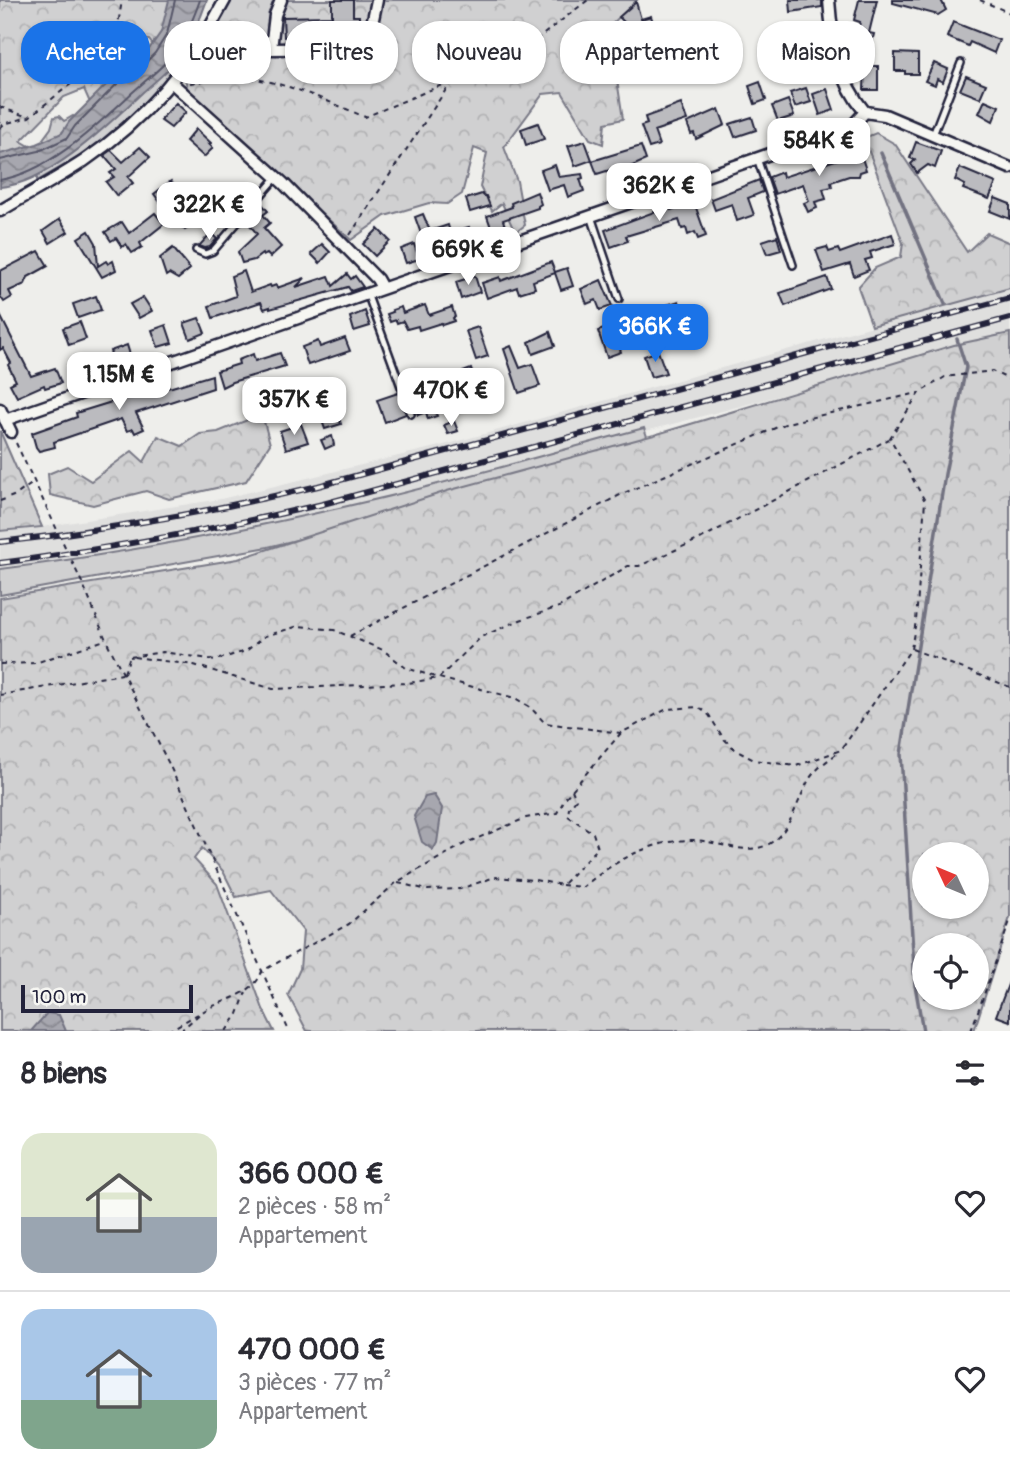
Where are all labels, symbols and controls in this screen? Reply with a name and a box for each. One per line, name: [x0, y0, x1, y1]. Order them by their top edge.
chip: Acheter: [21, 21, 150, 84]
chip: Louer: [164, 21, 271, 84]
chip: Filtres: [285, 21, 398, 84]
chip: Nouveau: [412, 21, 546, 84]
chip: Appartement: [560, 21, 743, 84]
chip: Maison: [757, 21, 875, 84]
pin: 584K €: [762, 118, 876, 178]
text: 584K €: [783, 126, 855, 155]
pin: 362K €: [602, 164, 716, 223]
text: 362K €: [622, 171, 696, 200]
pin: 322K €: [152, 182, 266, 242]
text: 322K €: [173, 190, 245, 219]
pin: 669K €: [411, 228, 525, 287]
text: 669K €: [432, 235, 504, 264]
pin: 366K €: [598, 304, 712, 364]
text: 366K €: [618, 312, 692, 341]
pin: 1.15M €: [54, 352, 184, 412]
text: 1.15M €: [83, 360, 155, 389]
pin: 470K €: [394, 368, 508, 428]
text: 470K €: [413, 376, 489, 405]
pin: 357K €: [237, 378, 351, 437]
text: 357K €: [258, 385, 330, 414]
north arrow: [912, 842, 989, 919]
map controls: [912, 842, 989, 1010]
button: locate: [912, 933, 989, 1010]
scale bar: [21, 982, 192, 1014]
text: 100 m: [32, 985, 86, 1009]
icon: filters: [951, 1054, 989, 1092]
text: 8 biens: [21, 1055, 107, 1092]
text: 366 000 €: [238, 1155, 384, 1192]
icon: home: [77, 1161, 161, 1245]
icon: heart: [951, 1184, 989, 1222]
text: 2 pièces · 58 m²: [238, 1192, 391, 1221]
text: Appartement: [238, 1221, 367, 1250]
text: 470 000 €: [238, 1331, 386, 1368]
icon: home: [77, 1337, 161, 1421]
icon: heart: [951, 1360, 989, 1398]
text: 3 pièces · 77 m²: [238, 1368, 391, 1397]
text: Appartement: [238, 1397, 367, 1426]

